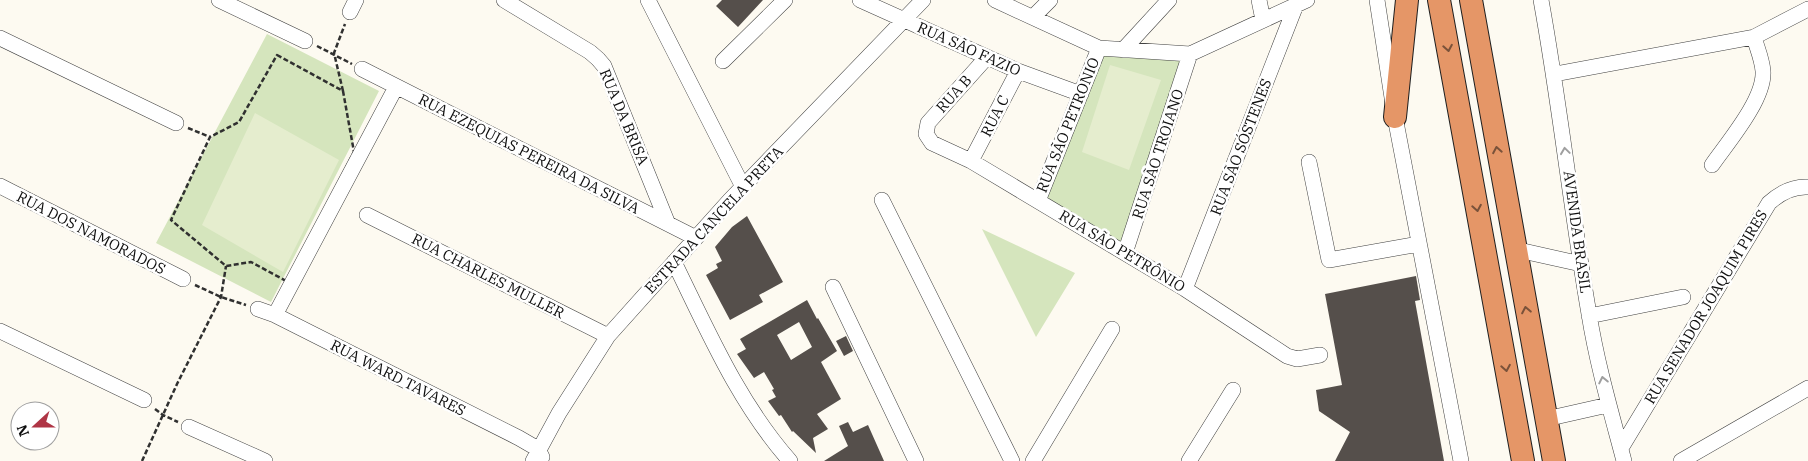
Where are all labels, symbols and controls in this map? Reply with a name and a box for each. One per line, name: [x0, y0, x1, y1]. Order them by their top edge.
street label: RUA SÃO FAZIO: [914, 17, 1024, 80]
one-way arrow: [1442, 44, 1452, 52]
street label: RUA SÃO PETRONIO: [1032, 54, 1103, 195]
street label: RUA DA BRISA: [596, 66, 654, 168]
street label: RUA B: [932, 71, 976, 117]
street label: RUA SÃO SÓSTENES: [1206, 76, 1275, 218]
street label: RUA SÃO TROIANO: [1128, 86, 1187, 221]
street label: RUA EZEQUIAS PEREIRA DA SILVA: [415, 89, 644, 218]
street label: RUA C: [976, 92, 1013, 140]
street label: ESTRADA CANCELA PRETA: [640, 142, 787, 297]
one-way arrow: [1492, 146, 1502, 154]
one-way arrow: [1561, 146, 1571, 155]
street label: AVENIDA BRASIL: [1559, 169, 1596, 294]
street label: RUA DOS NAMORADOS: [14, 187, 169, 278]
one-way arrow: [1471, 203, 1481, 212]
street label: RUA SÃO PETRÔNIO: [1056, 205, 1189, 296]
street label: RUA SENADOR JOAQUIM PIRES: [1640, 206, 1771, 407]
street label: RUA CHARLES MULLER: [409, 229, 568, 322]
one-way arrow: [1521, 305, 1531, 314]
street label: RUA WARD TAVARES: [327, 335, 469, 420]
one-way arrow: [1500, 363, 1510, 372]
one-way arrow: [1598, 376, 1609, 385]
north arrow: [10, 401, 60, 451]
text: N: [12, 422, 33, 439]

